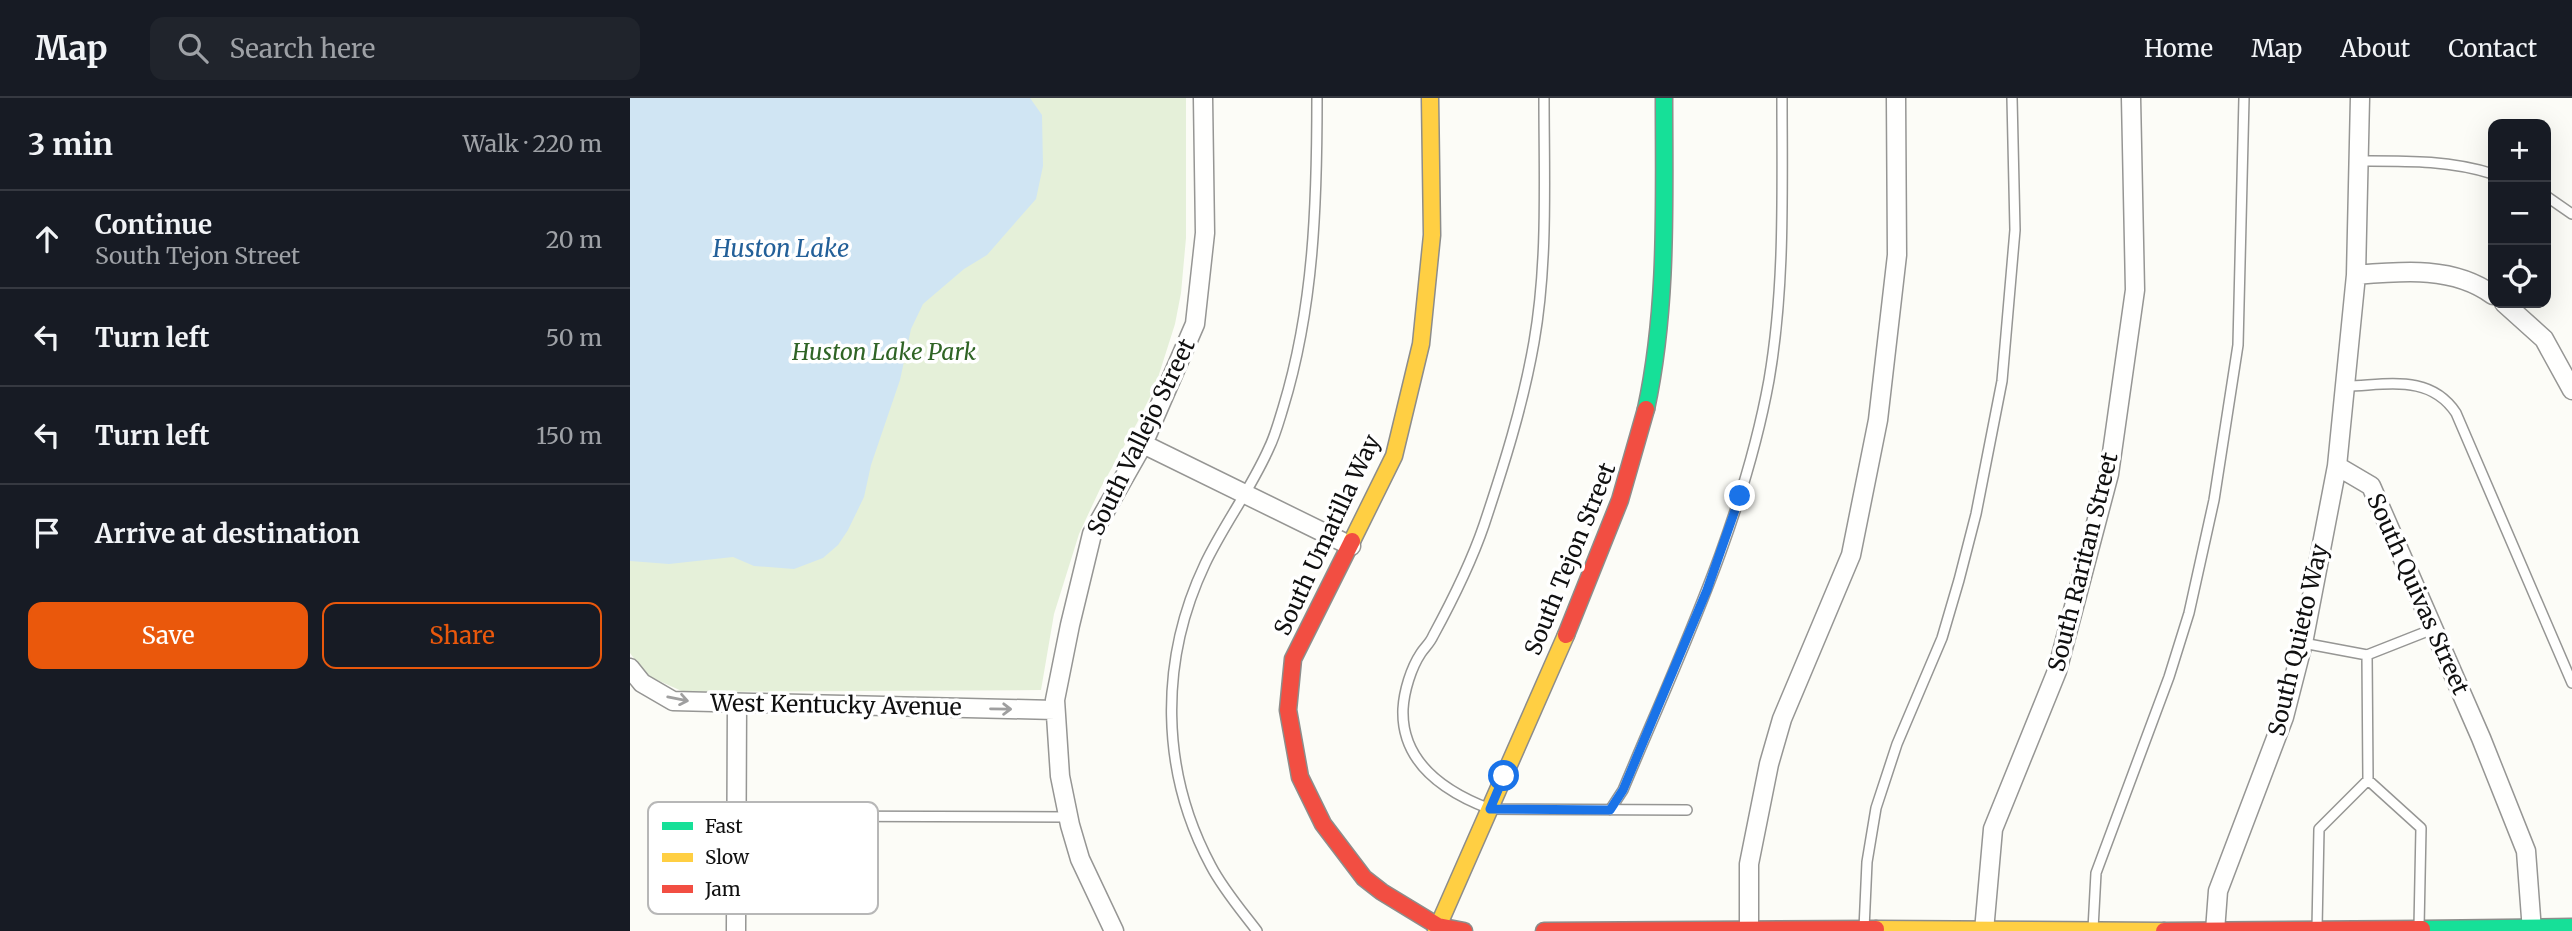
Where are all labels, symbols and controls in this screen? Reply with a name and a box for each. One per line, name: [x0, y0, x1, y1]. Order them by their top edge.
search box: [150, 17, 640, 80]
text: Map: [35, 28, 108, 69]
icon: search: [174, 29, 212, 67]
text: Search here: [230, 32, 375, 65]
text: Home: [2144, 33, 2213, 64]
text: Map: [2251, 33, 2302, 64]
text: About: [2340, 33, 2410, 64]
text: Contact: [2448, 33, 2537, 64]
map controls: [2488, 119, 2551, 308]
button: +: [2488, 119, 2551, 182]
text: 3 min: [28, 125, 113, 163]
text: Walk · 220 m: [463, 129, 602, 158]
button: −: [2488, 182, 2551, 245]
text: Continue: [95, 208, 212, 241]
icon: ahead: [28, 220, 66, 258]
text: 20 m: [546, 225, 602, 254]
water label: Huston Lake: [712, 233, 849, 264]
text: South Tejon Street: [95, 241, 300, 270]
button: locate: [2488, 245, 2551, 308]
icon: left: [28, 318, 66, 356]
text: Turn left: [95, 321, 209, 354]
text: 50 m: [546, 323, 602, 352]
street label: South Vallejo Street: [1080, 334, 1201, 540]
park label: Huston Lake Park: [791, 337, 976, 366]
icon: left: [28, 416, 66, 454]
text: Turn left: [95, 419, 209, 452]
text: 150 m: [536, 421, 602, 450]
street label: South Umatilla Way: [1267, 429, 1386, 640]
street label: South Raritan Street: [2041, 449, 2124, 674]
street label: South Tejon Street: [1518, 458, 1621, 659]
route end: [1724, 480, 1755, 511]
street label: South Quivas Street: [2361, 489, 2476, 699]
icon: arrive: [28, 514, 66, 552]
text: Arrive at destination: [95, 517, 360, 550]
street label: South Quieto Way: [2261, 540, 2334, 739]
button: Save: [28, 602, 308, 669]
button: Share: [322, 602, 602, 669]
street label: West Kentucky Avenue: [709, 688, 962, 721]
one-way arrow: [666, 693, 689, 707]
one-way arrow: [989, 702, 1012, 715]
route start: [1488, 760, 1519, 791]
legend: [648, 802, 878, 914]
text: Fast: [705, 814, 743, 838]
text: Slow: [705, 845, 750, 869]
text: Jam: [704, 877, 741, 901]

